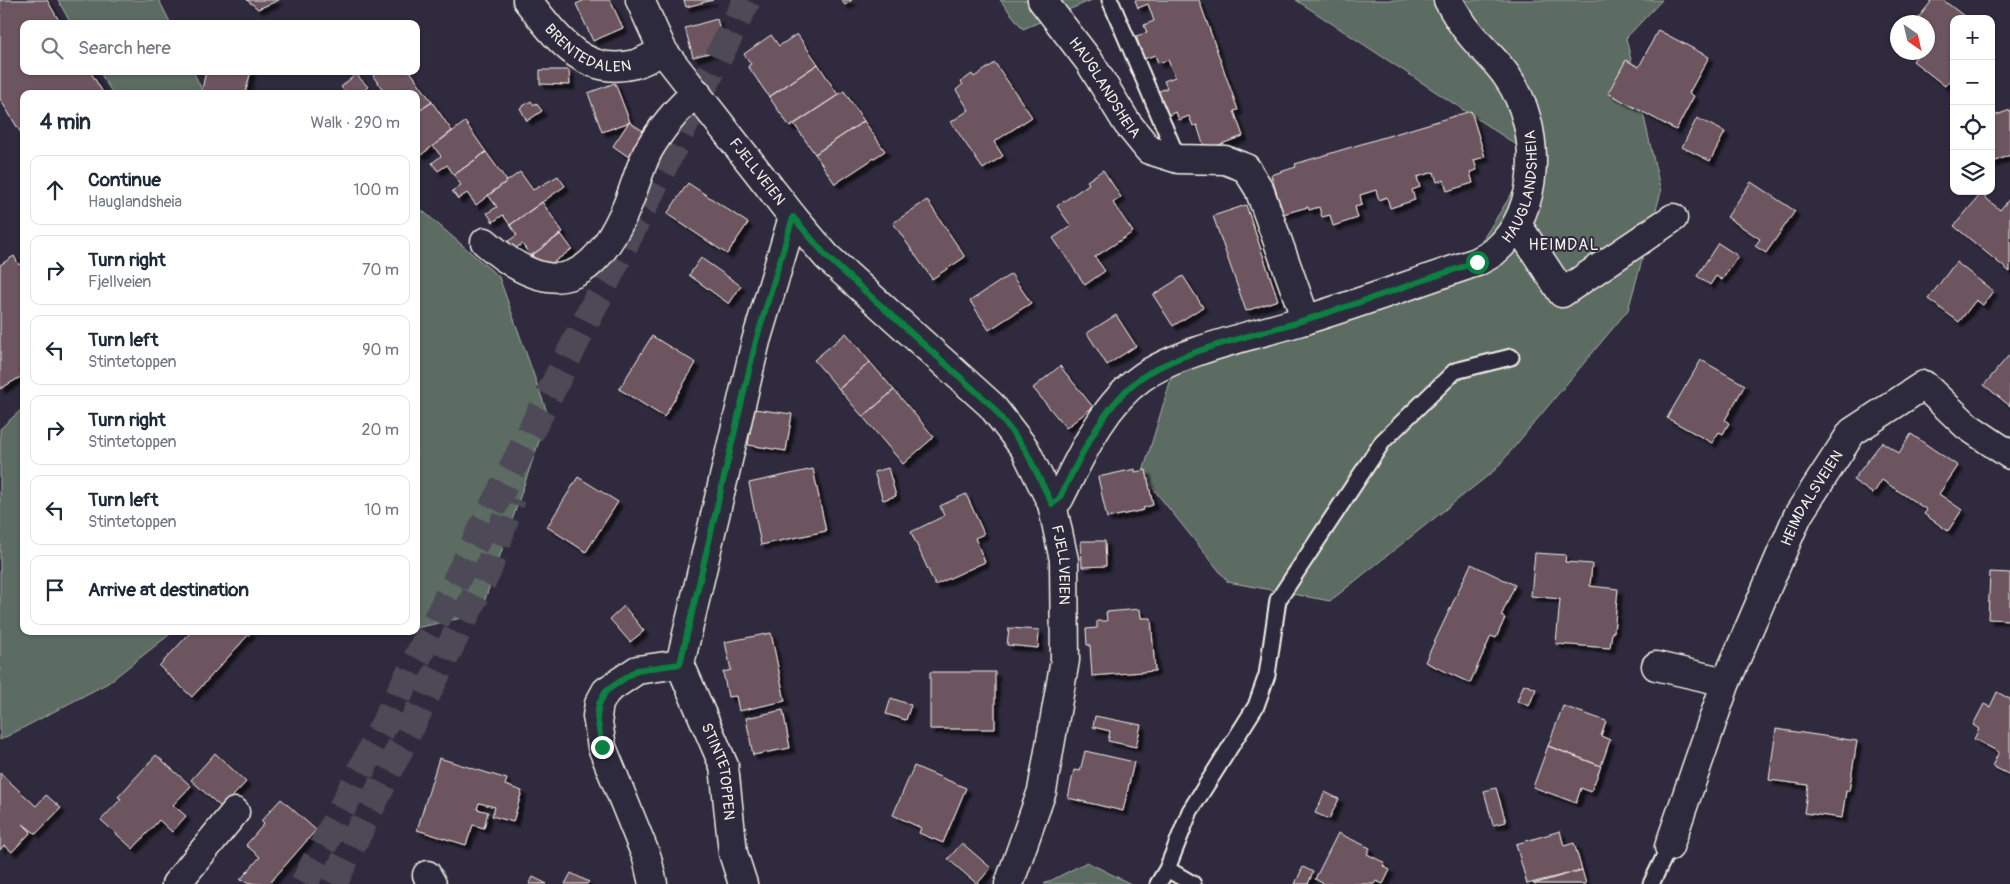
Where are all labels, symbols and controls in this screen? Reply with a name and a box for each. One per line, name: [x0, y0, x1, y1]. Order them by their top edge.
north arrow: [1890, 15, 1935, 60]
map controls: [1950, 15, 1995, 195]
button: +: [1950, 15, 1995, 60]
search box: [20, 20, 420, 75]
street label: BRENTEDALEN: [541, 20, 633, 76]
street label: HAUGLANDSHEIA: [1065, 33, 1145, 142]
icon: search: [38, 34, 66, 62]
text: Search here: [78, 36, 171, 60]
button: −: [1950, 60, 1995, 105]
button: locate: [1950, 105, 1995, 150]
text: 4 min: [40, 109, 91, 136]
text: Walk · 290 m: [311, 113, 400, 133]
street label: HAUGLANDSHEIA: [1498, 129, 1542, 247]
street label: FJELLVEIEN: [725, 134, 790, 209]
button: layers: [1950, 150, 1995, 195]
text: Continue: [88, 168, 161, 192]
icon: ahead: [41, 176, 69, 204]
text: 100 m: [353, 180, 399, 200]
text: Hauglandsheia: [88, 192, 182, 212]
district label: HEIMDAL: [1529, 235, 1599, 255]
text: Turn right: [88, 248, 166, 272]
route start: [1466, 251, 1489, 274]
icon: right: [41, 256, 69, 284]
text: 70 m: [362, 260, 399, 280]
text: Fjellveien: [88, 272, 151, 292]
text: Turn left: [88, 328, 158, 352]
icon: left: [41, 336, 69, 364]
text: 90 m: [362, 340, 399, 360]
text: Stintetoppen: [88, 352, 177, 372]
text: Turn right: [88, 408, 166, 432]
icon: right: [41, 416, 69, 444]
text: 20 m: [361, 420, 399, 440]
text: Stintetoppen: [88, 432, 177, 452]
street label: HEIMDALSVEIEN: [1776, 447, 1847, 549]
text: Turn left: [88, 488, 158, 512]
icon: left: [41, 496, 69, 524]
text: 10 m: [364, 500, 399, 520]
text: Stintetoppen: [88, 512, 177, 532]
street label: FJELLVEIEN: [1047, 523, 1074, 605]
icon: arrive: [41, 576, 69, 604]
text: Arrive at destination: [88, 578, 249, 602]
street label: STINTETOPPEN: [697, 720, 739, 821]
route end: [591, 736, 614, 759]

